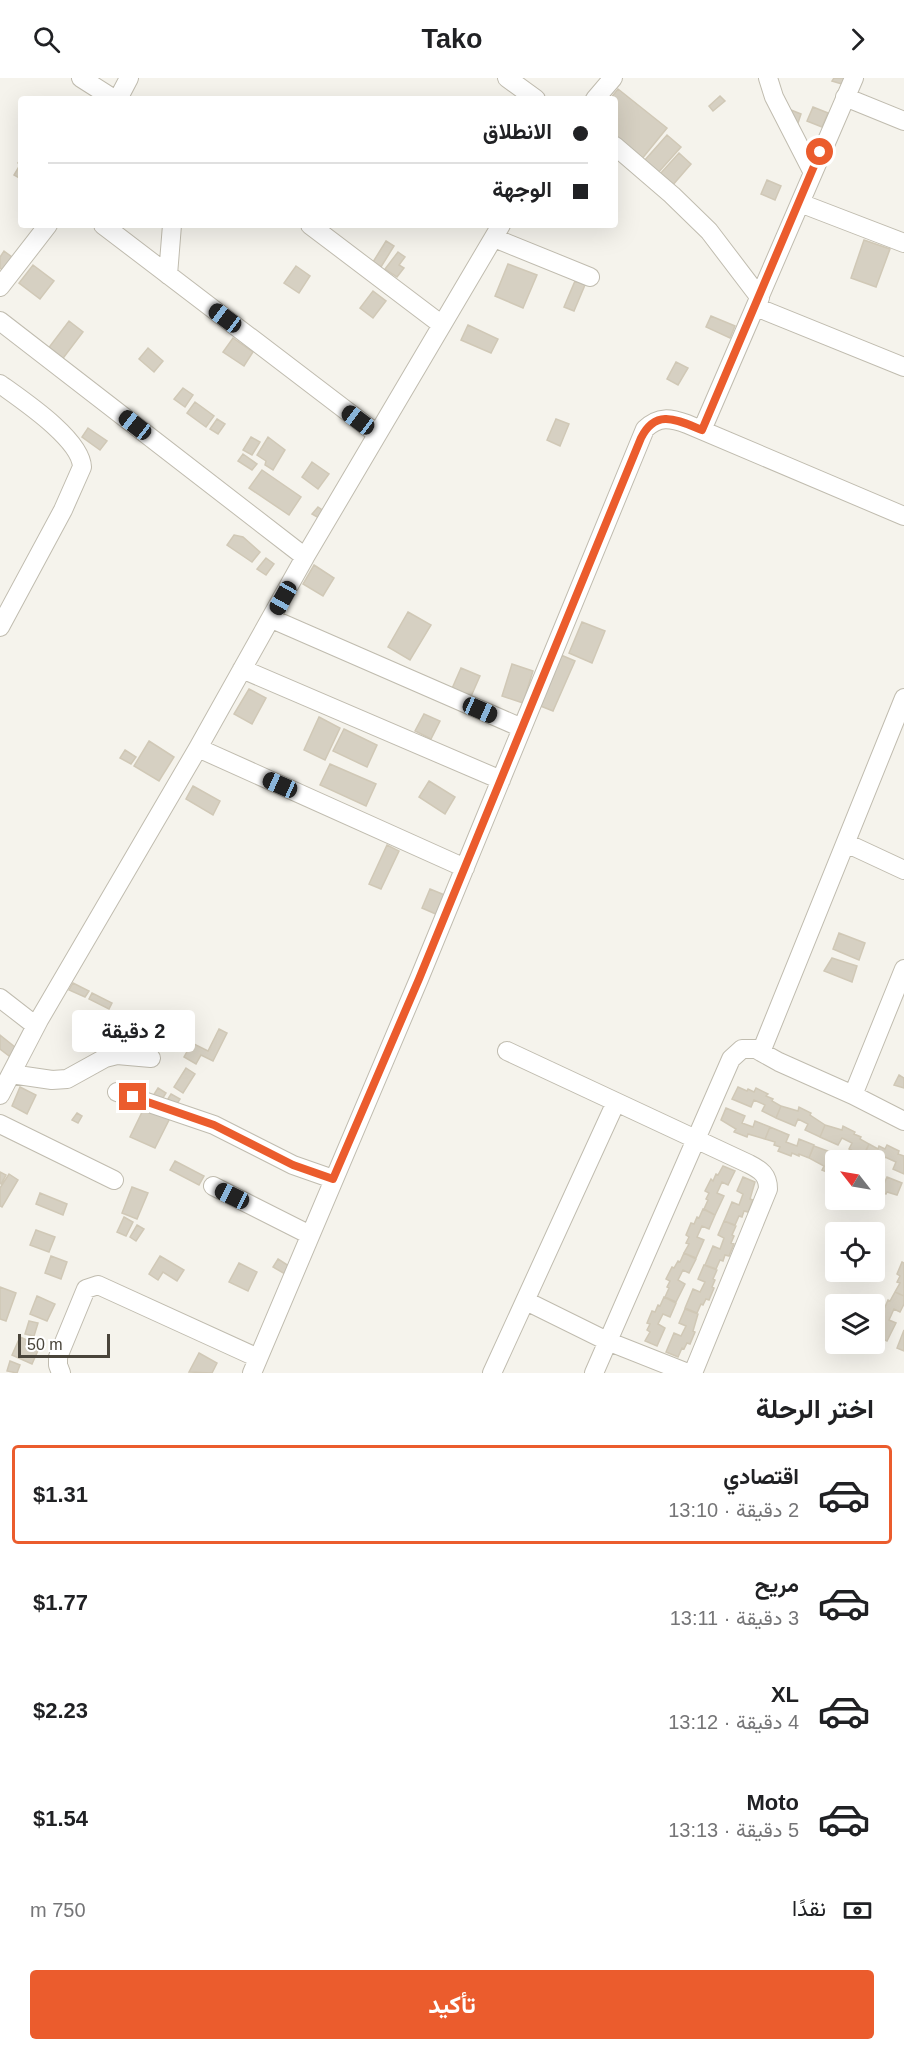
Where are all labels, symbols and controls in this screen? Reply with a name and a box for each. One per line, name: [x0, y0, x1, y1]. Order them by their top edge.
icon: search: [30, 23, 63, 56]
icon: forward: [841, 23, 874, 56]
text: Tako: [422, 24, 483, 54]
text: الانطلاق: [483, 119, 552, 144]
route start: [806, 138, 833, 165]
text: الوجهة: [492, 177, 552, 202]
car: [205, 300, 245, 336]
car: [338, 402, 378, 438]
car: [115, 407, 155, 443]
car: [266, 578, 300, 618]
car: [460, 694, 500, 726]
car: [260, 769, 300, 801]
callout: 2 دقيقة: [72, 1010, 195, 1052]
text: 2 دقيقة: [102, 1020, 165, 1042]
route end: [119, 1083, 146, 1110]
north arrow: [825, 1150, 885, 1210]
map controls: [825, 1150, 885, 1354]
car: [212, 1180, 252, 1212]
button: locate: [825, 1222, 885, 1282]
button: layers: [825, 1294, 885, 1354]
scale bar: [18, 1331, 110, 1358]
text: 50 m: [27, 1336, 63, 1353]
text: اختر الرحلة: [756, 1394, 874, 1424]
text: اقتصادي: [723, 1464, 799, 1489]
icon: car: [817, 1468, 871, 1522]
text: $1.31: [33, 1482, 88, 1507]
text: 2 دقيقة · 13:10: [668, 1499, 799, 1521]
text: مريح: [755, 1572, 799, 1597]
icon: car: [817, 1576, 871, 1630]
text: $1.77: [33, 1590, 88, 1615]
text: 3 دقيقة · 13:11: [670, 1607, 799, 1629]
text: XL: [771, 1682, 799, 1707]
icon: car: [817, 1684, 871, 1738]
text: $2.23: [33, 1698, 88, 1723]
text: 4 دقيقة · 13:12: [668, 1711, 799, 1733]
text: Moto: [746, 1790, 799, 1815]
icon: car: [817, 1792, 871, 1846]
text: $1.54: [33, 1806, 88, 1831]
text: 5 دقيقة · 13:13: [668, 1819, 799, 1841]
icon: cash: [841, 1894, 874, 1927]
text: نقدًا: [792, 1896, 826, 1921]
text: 750 m: [30, 1899, 86, 1921]
button: تأكيد: [30, 1970, 874, 2039]

